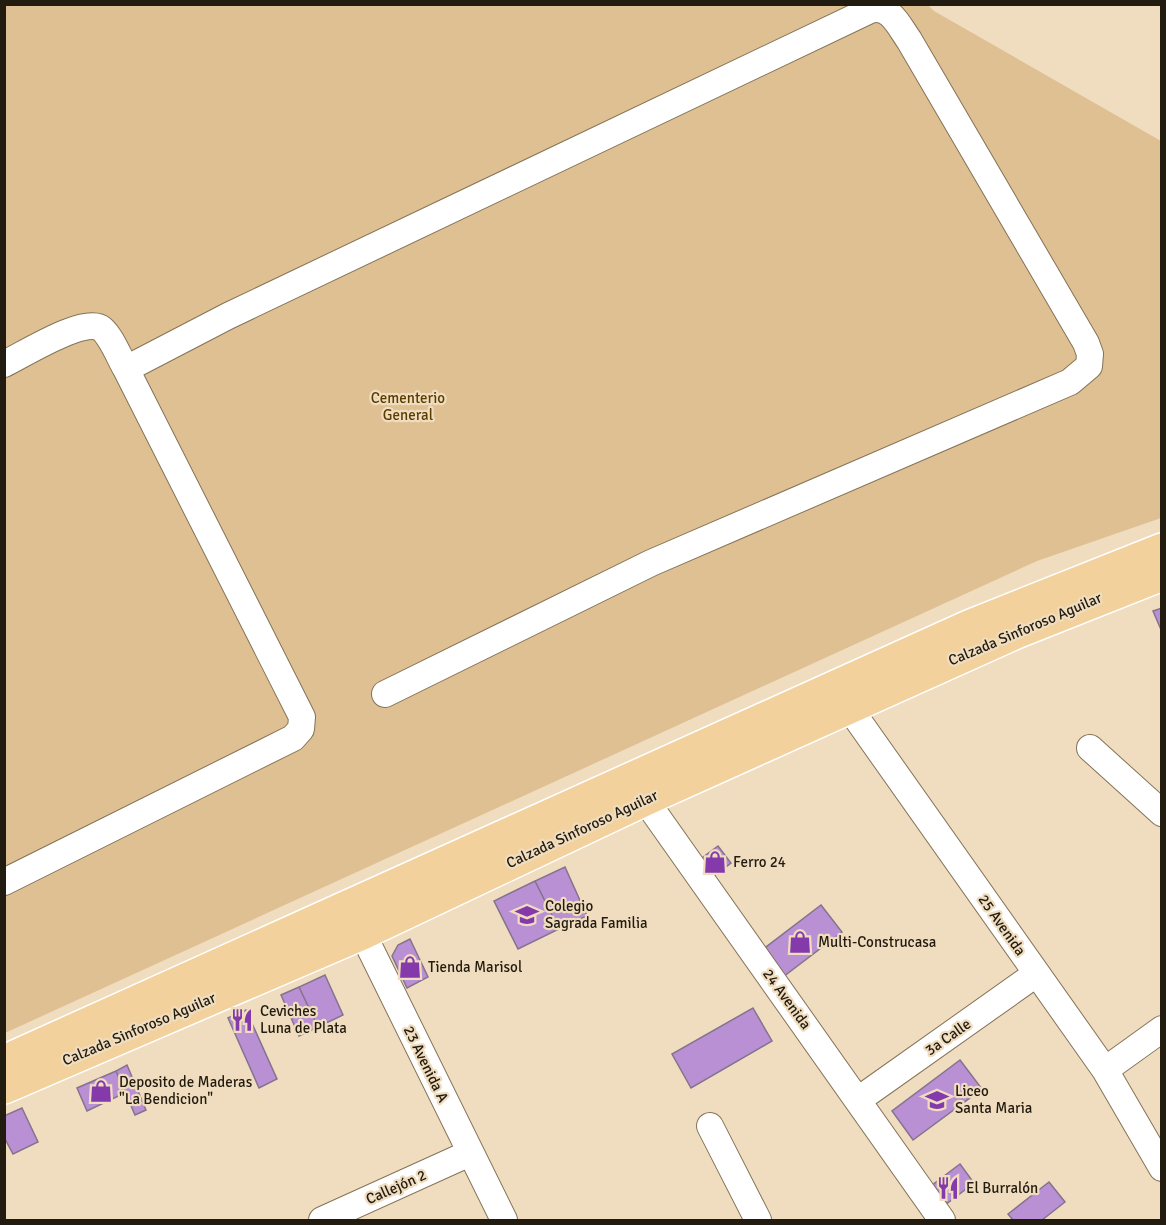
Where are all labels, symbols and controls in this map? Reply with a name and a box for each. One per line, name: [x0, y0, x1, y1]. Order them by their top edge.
park label: Cementerio General: [371, 389, 445, 424]
street label: Calzada Sinforoso Aguilar: [946, 588, 1105, 670]
street label: Calzada Sinforoso Aguilar: [503, 786, 661, 872]
shop icon: Ferro 24: [702, 849, 728, 875]
place label: Ferro 24: [733, 853, 786, 871]
street label: 25 Avenida: [974, 891, 1030, 959]
place label: Colegio Sagrada Familia: [545, 897, 648, 932]
school or university icon: Colegio Sagrada Familia: [514, 902, 540, 928]
shop icon: Multi-Construcasa: [787, 929, 813, 955]
place label: Multi-Construcasa: [818, 933, 936, 951]
shop icon: Tienda Marisol: [397, 954, 423, 980]
place label: Tienda Marisol: [428, 958, 522, 976]
street label: 24 Avenida: [759, 965, 815, 1033]
street label: Calzada Sinforoso Aguilar: [60, 988, 219, 1070]
place label: Ceviches Luna de Plata: [260, 1002, 347, 1037]
restaurant icon: Ceviches Luna de Plata: [229, 1007, 255, 1033]
street label: 3a Calle: [922, 1015, 974, 1059]
street label: 23 Avenida A: [400, 1023, 452, 1105]
place label: Deposito de Maderas "La Bendicion": [119, 1073, 253, 1108]
shop icon: Deposito de Maderas "La Bendicion": [88, 1078, 114, 1104]
place label: Liceo Santa Maria: [955, 1082, 1032, 1117]
school or university icon: Liceo Santa Maria: [924, 1087, 950, 1113]
street label: Callejón 2: [363, 1166, 429, 1208]
restaurant icon: El Burralón: [935, 1175, 961, 1201]
place label: El Burralón: [966, 1179, 1038, 1197]

